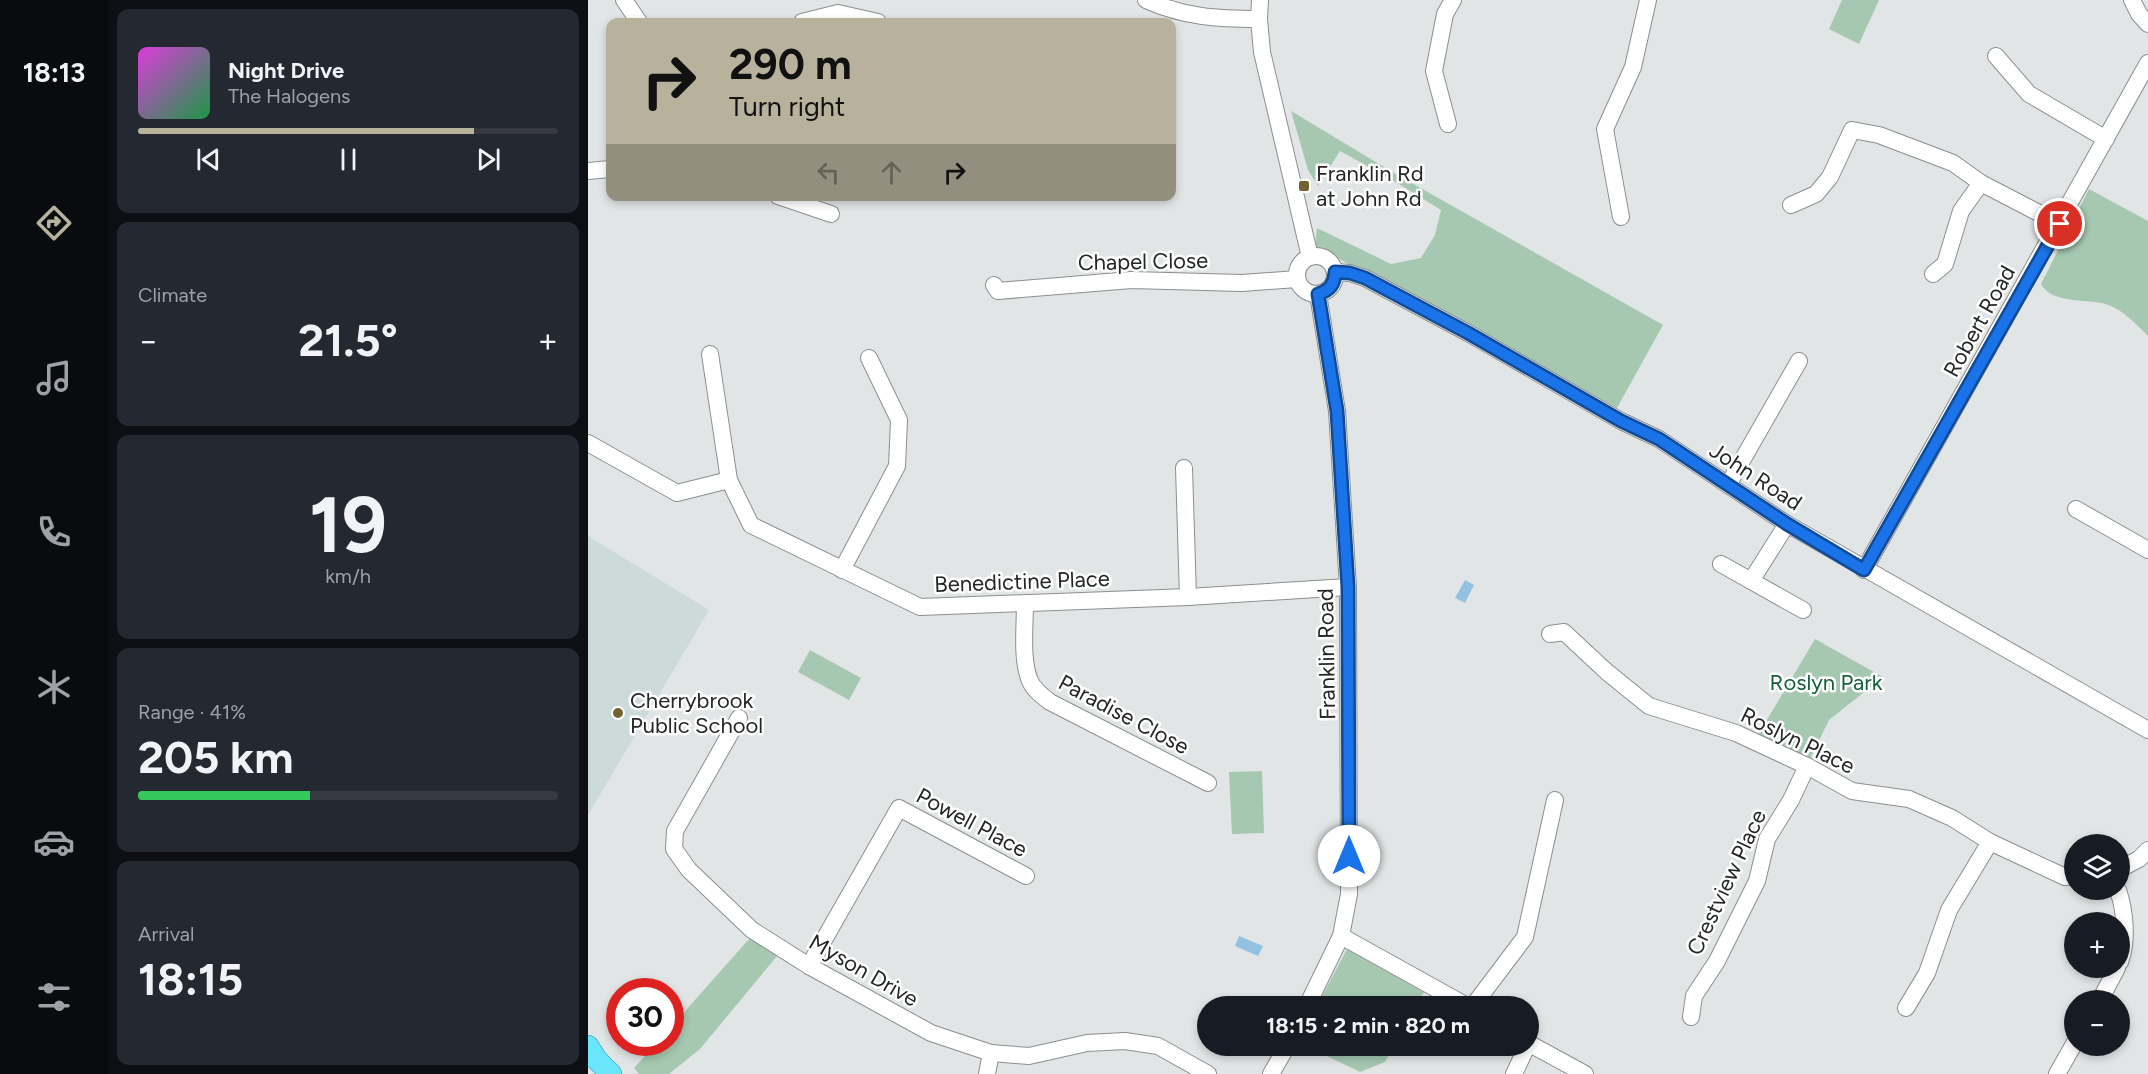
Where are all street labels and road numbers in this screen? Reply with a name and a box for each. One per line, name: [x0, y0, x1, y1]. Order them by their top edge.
street label: Chapel Close: [1078, 247, 1208, 276]
street label: Robert Road: [1938, 261, 2021, 382]
street label: John Road: [1704, 437, 1807, 516]
street label: Benedictine Place: [934, 565, 1110, 598]
street label: Franklin Road: [1312, 588, 1341, 720]
street label: Paradise Close: [1054, 669, 1194, 760]
street label: Roslyn Place: [1736, 701, 1859, 780]
street label: Powell Place: [912, 782, 1032, 863]
street label: Crestview Place: [1681, 805, 1772, 959]
street label: Myson Drive: [804, 928, 923, 1013]

